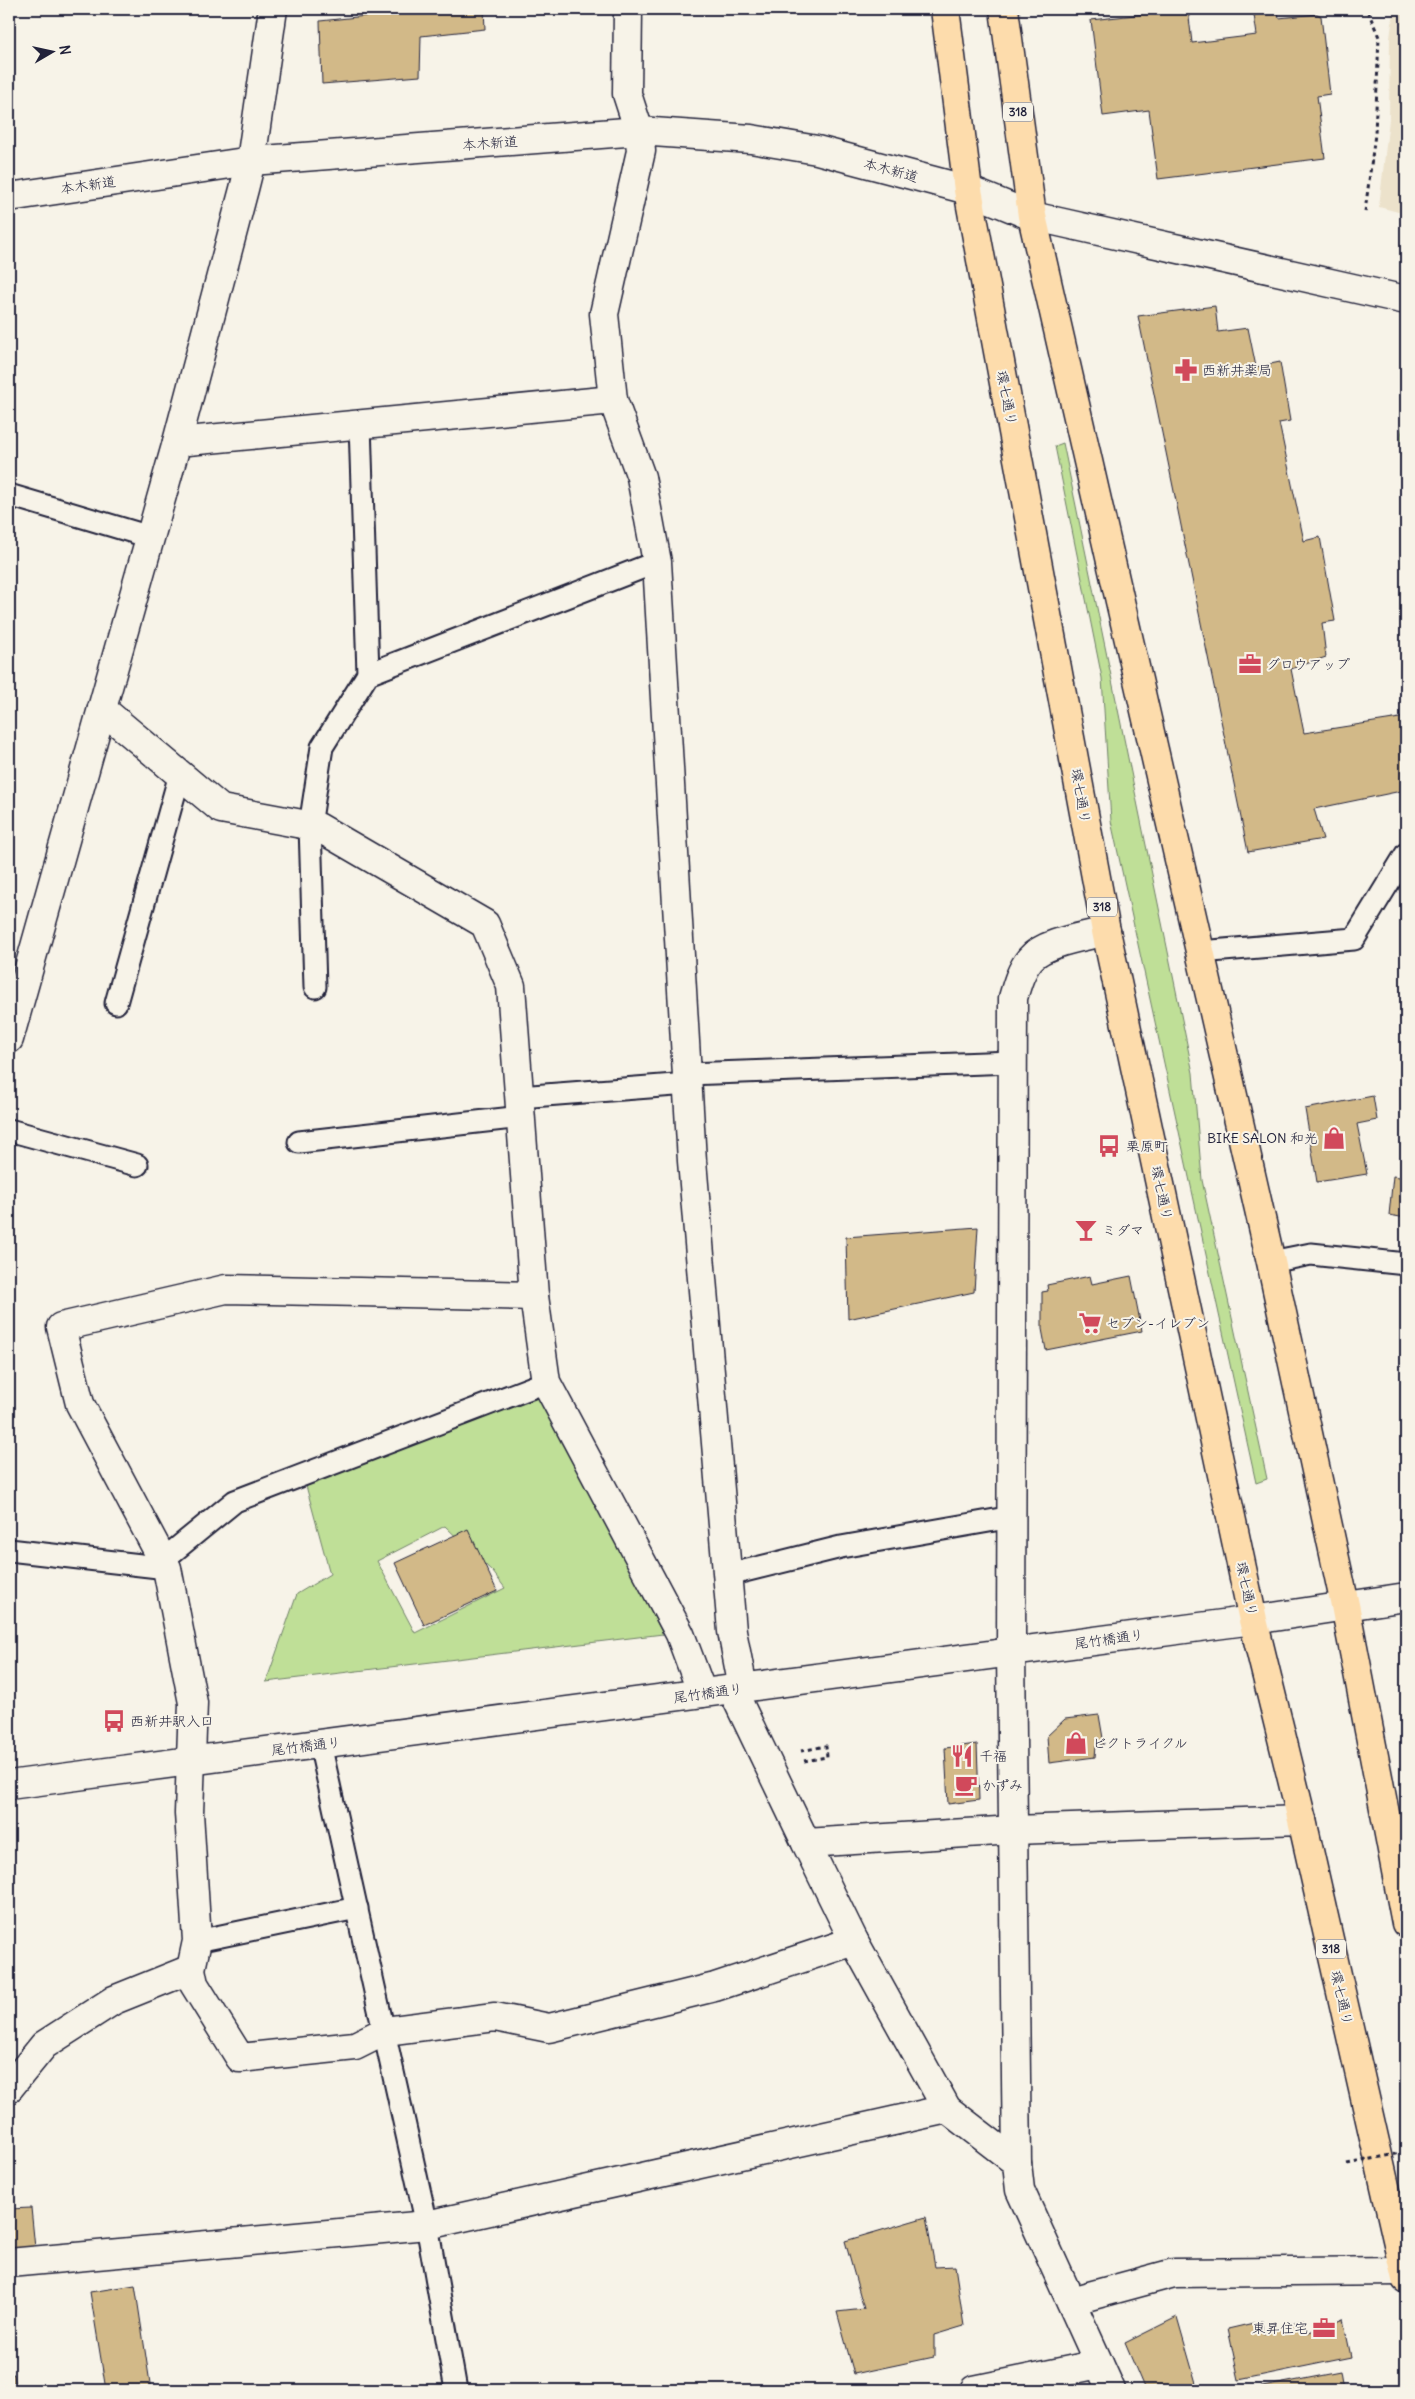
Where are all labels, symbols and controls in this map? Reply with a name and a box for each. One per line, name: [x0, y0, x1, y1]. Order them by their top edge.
north arrow: [28, 28, 78, 78]
text: N: [55, 44, 74, 56]
road number: 318: [1003, 102, 1033, 121]
street label: 本木新道: [461, 132, 519, 154]
street label: 本木新道: [862, 154, 920, 186]
street label: 本木新道: [59, 172, 117, 198]
pharmacy icon: 西新井薬局: [1173, 357, 1199, 383]
place label: 西新井薬局: [1202, 361, 1272, 379]
street label: 環七通り: [993, 369, 1021, 427]
office icon: グロウアップ: [1237, 651, 1263, 677]
place label: グロウアップ: [1266, 655, 1350, 673]
street label: 環七通り: [1067, 767, 1095, 825]
road number: 318: [1087, 898, 1117, 916]
shop icon: BIKE SALON 和光: [1321, 1125, 1347, 1151]
place label: BIKE SALON 和光: [1207, 1129, 1318, 1147]
bus stop icon: 栗原町: [1096, 1133, 1122, 1159]
place label: 栗原町: [1126, 1137, 1168, 1155]
street label: 環七通り: [1147, 1164, 1177, 1222]
bar icon: ミダマ: [1073, 1217, 1099, 1243]
place label: ミダマ: [1102, 1221, 1144, 1239]
supermarket icon: セブン-イレブン: [1077, 1310, 1103, 1336]
place label: セブン-イレブン: [1106, 1314, 1210, 1332]
street label: 環七通り: [1232, 1560, 1262, 1618]
street label: 尾竹橋通り: [1073, 1625, 1145, 1653]
street label: 尾竹橋通り: [672, 1679, 744, 1707]
bus stop icon: 西新井駅入口: [101, 1708, 127, 1734]
place label: 西新井駅入口: [130, 1712, 214, 1730]
shop icon: ビクトライクル: [1063, 1730, 1089, 1756]
street label: 尾竹橋通り: [270, 1733, 342, 1759]
place label: ビクトライクル: [1092, 1734, 1188, 1752]
restaurant icon: 千福: [949, 1743, 975, 1769]
place label: 千福: [979, 1747, 1007, 1765]
cafe icon: かずみ: [953, 1772, 979, 1798]
place label: かずみ: [982, 1776, 1023, 1794]
road number: 318: [1316, 1940, 1346, 1958]
street label: 環七通り: [1327, 1969, 1357, 2027]
office icon: 東昇住宅: [1311, 2315, 1337, 2341]
place label: 東昇住宅: [1252, 2319, 1308, 2337]

